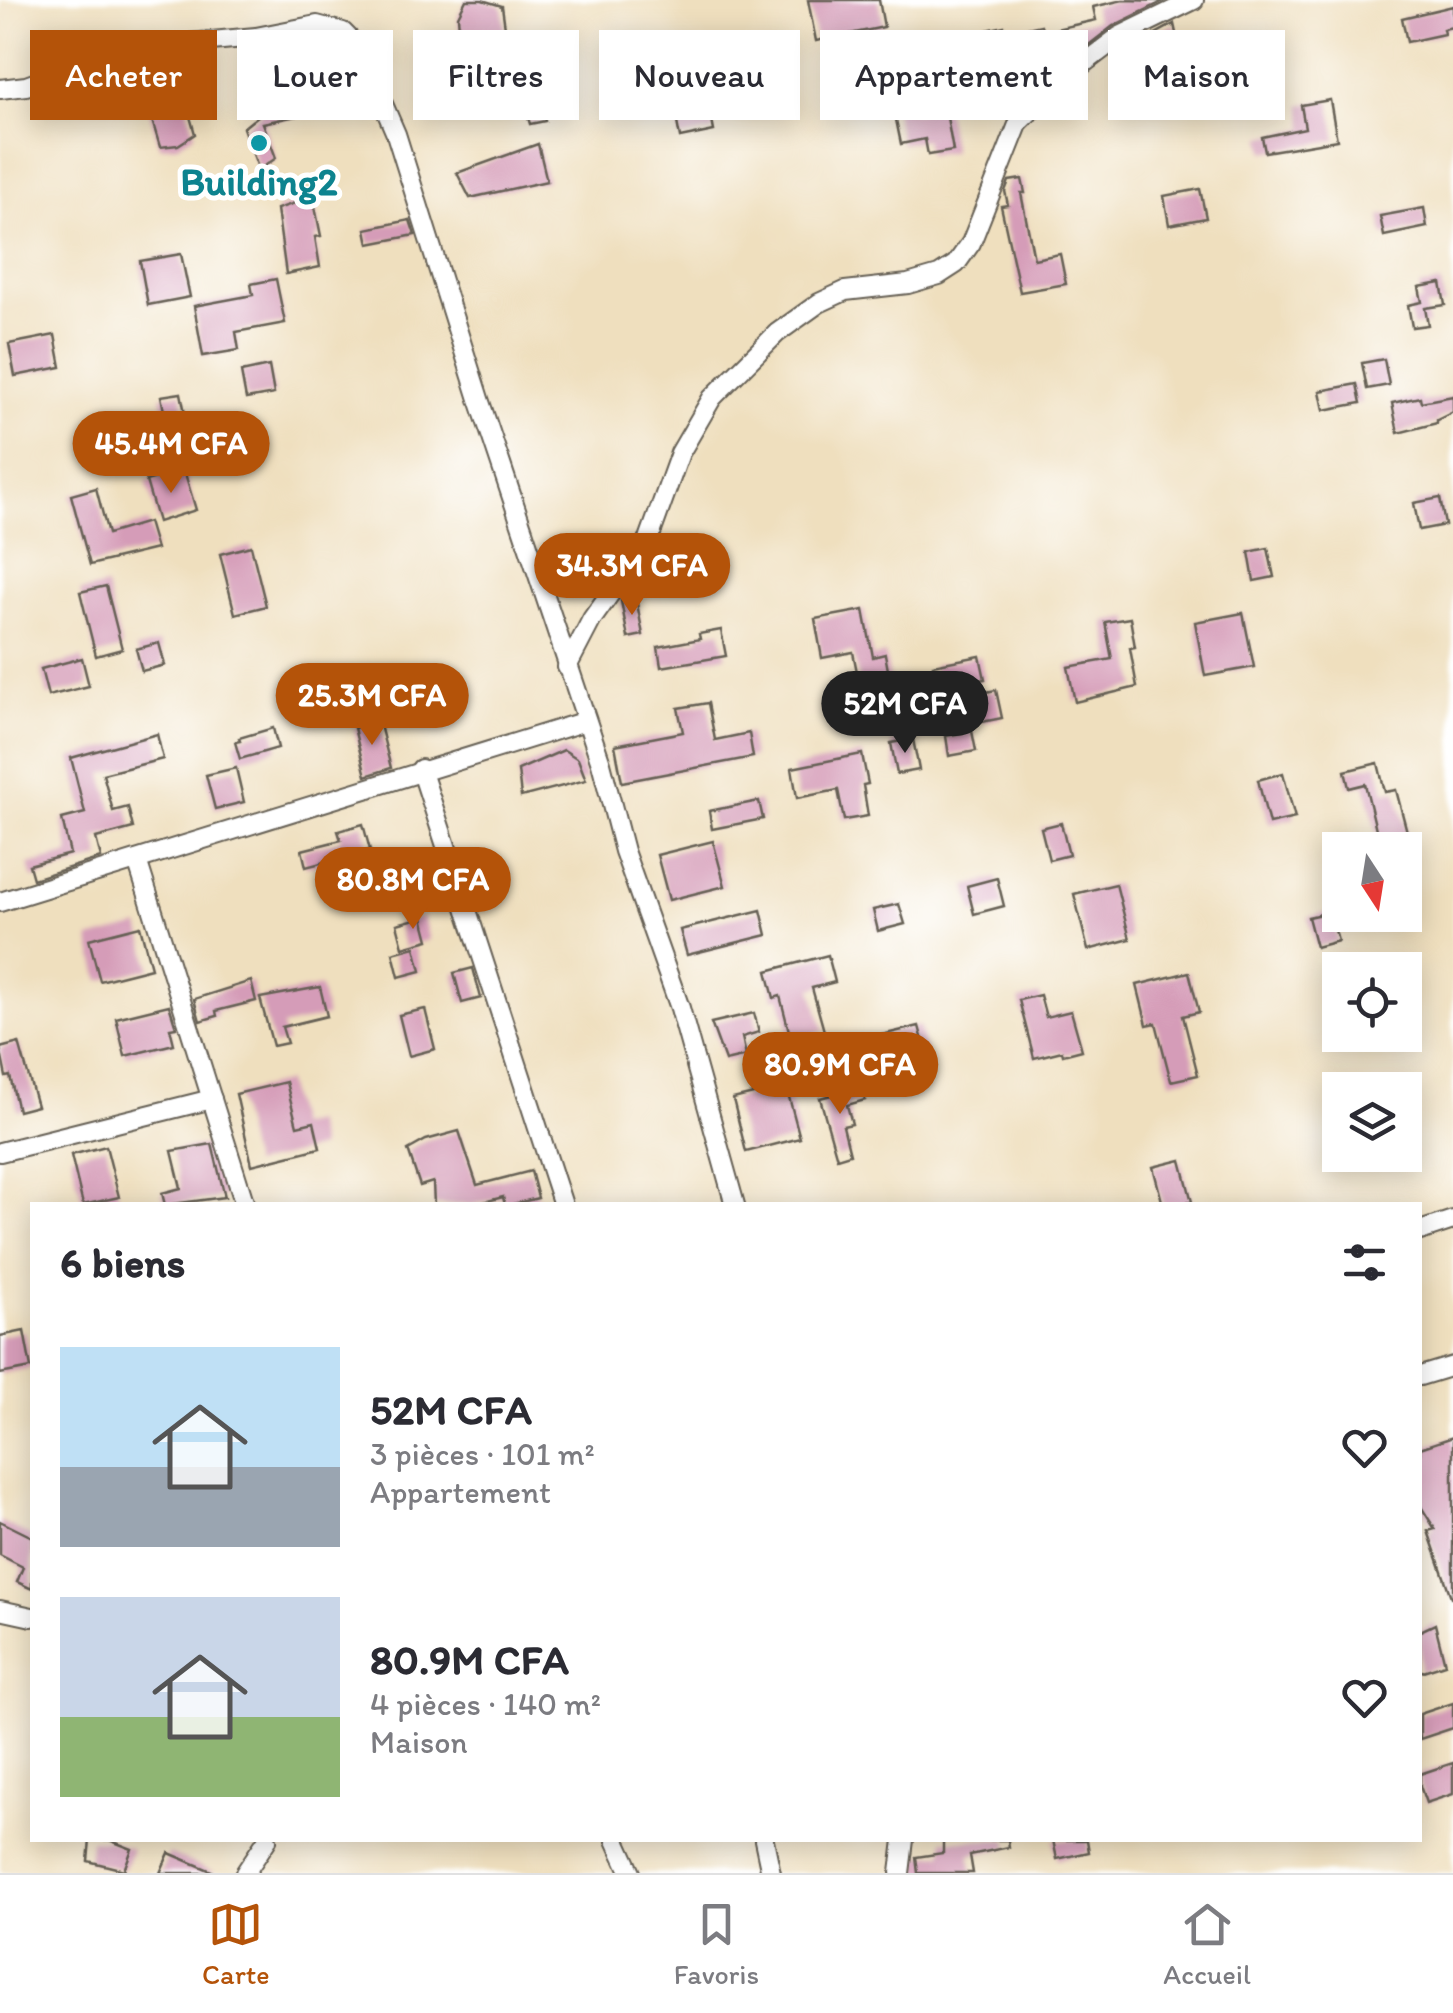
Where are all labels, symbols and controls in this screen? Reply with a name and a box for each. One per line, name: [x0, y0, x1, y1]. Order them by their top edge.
chip: Acheter: [30, 30, 217, 120]
chip: Louer: [237, 30, 393, 120]
chip: Filtres: [413, 30, 579, 120]
chip: Nouveau: [599, 30, 800, 120]
chip: Appartement: [820, 30, 1088, 120]
chip: Maison: [1108, 30, 1285, 120]
marker: Building2: [248, 132, 270, 154]
place label: Building2: [180, 159, 338, 205]
pin: 45.4M CFA: [57, 411, 285, 496]
text: 45.4M CFA: [95, 424, 247, 462]
pin: 34.3M CFA: [518, 533, 746, 618]
text: 34.3M CFA: [556, 546, 708, 584]
pin: 25.3M CFA: [258, 663, 486, 748]
pin: 52M CFA: [813, 671, 997, 756]
text: 25.3M CFA: [298, 676, 446, 714]
text: 52M CFA: [843, 684, 967, 722]
north arrow: [1322, 832, 1422, 932]
map controls: [1322, 832, 1422, 1172]
pin: 80.8M CFA: [299, 847, 527, 932]
text: 80.8M CFA: [337, 860, 489, 898]
button: locate: [1322, 952, 1422, 1052]
pin: 80.9M CFA: [726, 1032, 954, 1117]
text: 80.9M CFA: [764, 1045, 916, 1083]
button: layers: [1322, 1072, 1422, 1172]
icon: filters: [1337, 1235, 1392, 1290]
text: 6 biens: [60, 1237, 186, 1288]
text: 52M CFA: [370, 1384, 532, 1435]
icon: home: [140, 1387, 260, 1507]
icon: heart: [1337, 1420, 1392, 1475]
text: 3 pièces · 101 m²: [370, 1435, 595, 1473]
text: Appartement: [370, 1473, 551, 1511]
text: 80.9M CFA: [370, 1634, 569, 1685]
icon: home: [140, 1637, 260, 1757]
icon: heart: [1337, 1670, 1392, 1725]
text: 4 pièces · 140 m²: [370, 1685, 601, 1723]
text: Maison: [370, 1723, 468, 1761]
tab: Carte: [202, 1897, 270, 1991]
tab: Favoris: [674, 1897, 759, 1991]
tab: Accueil: [1163, 1897, 1251, 1991]

